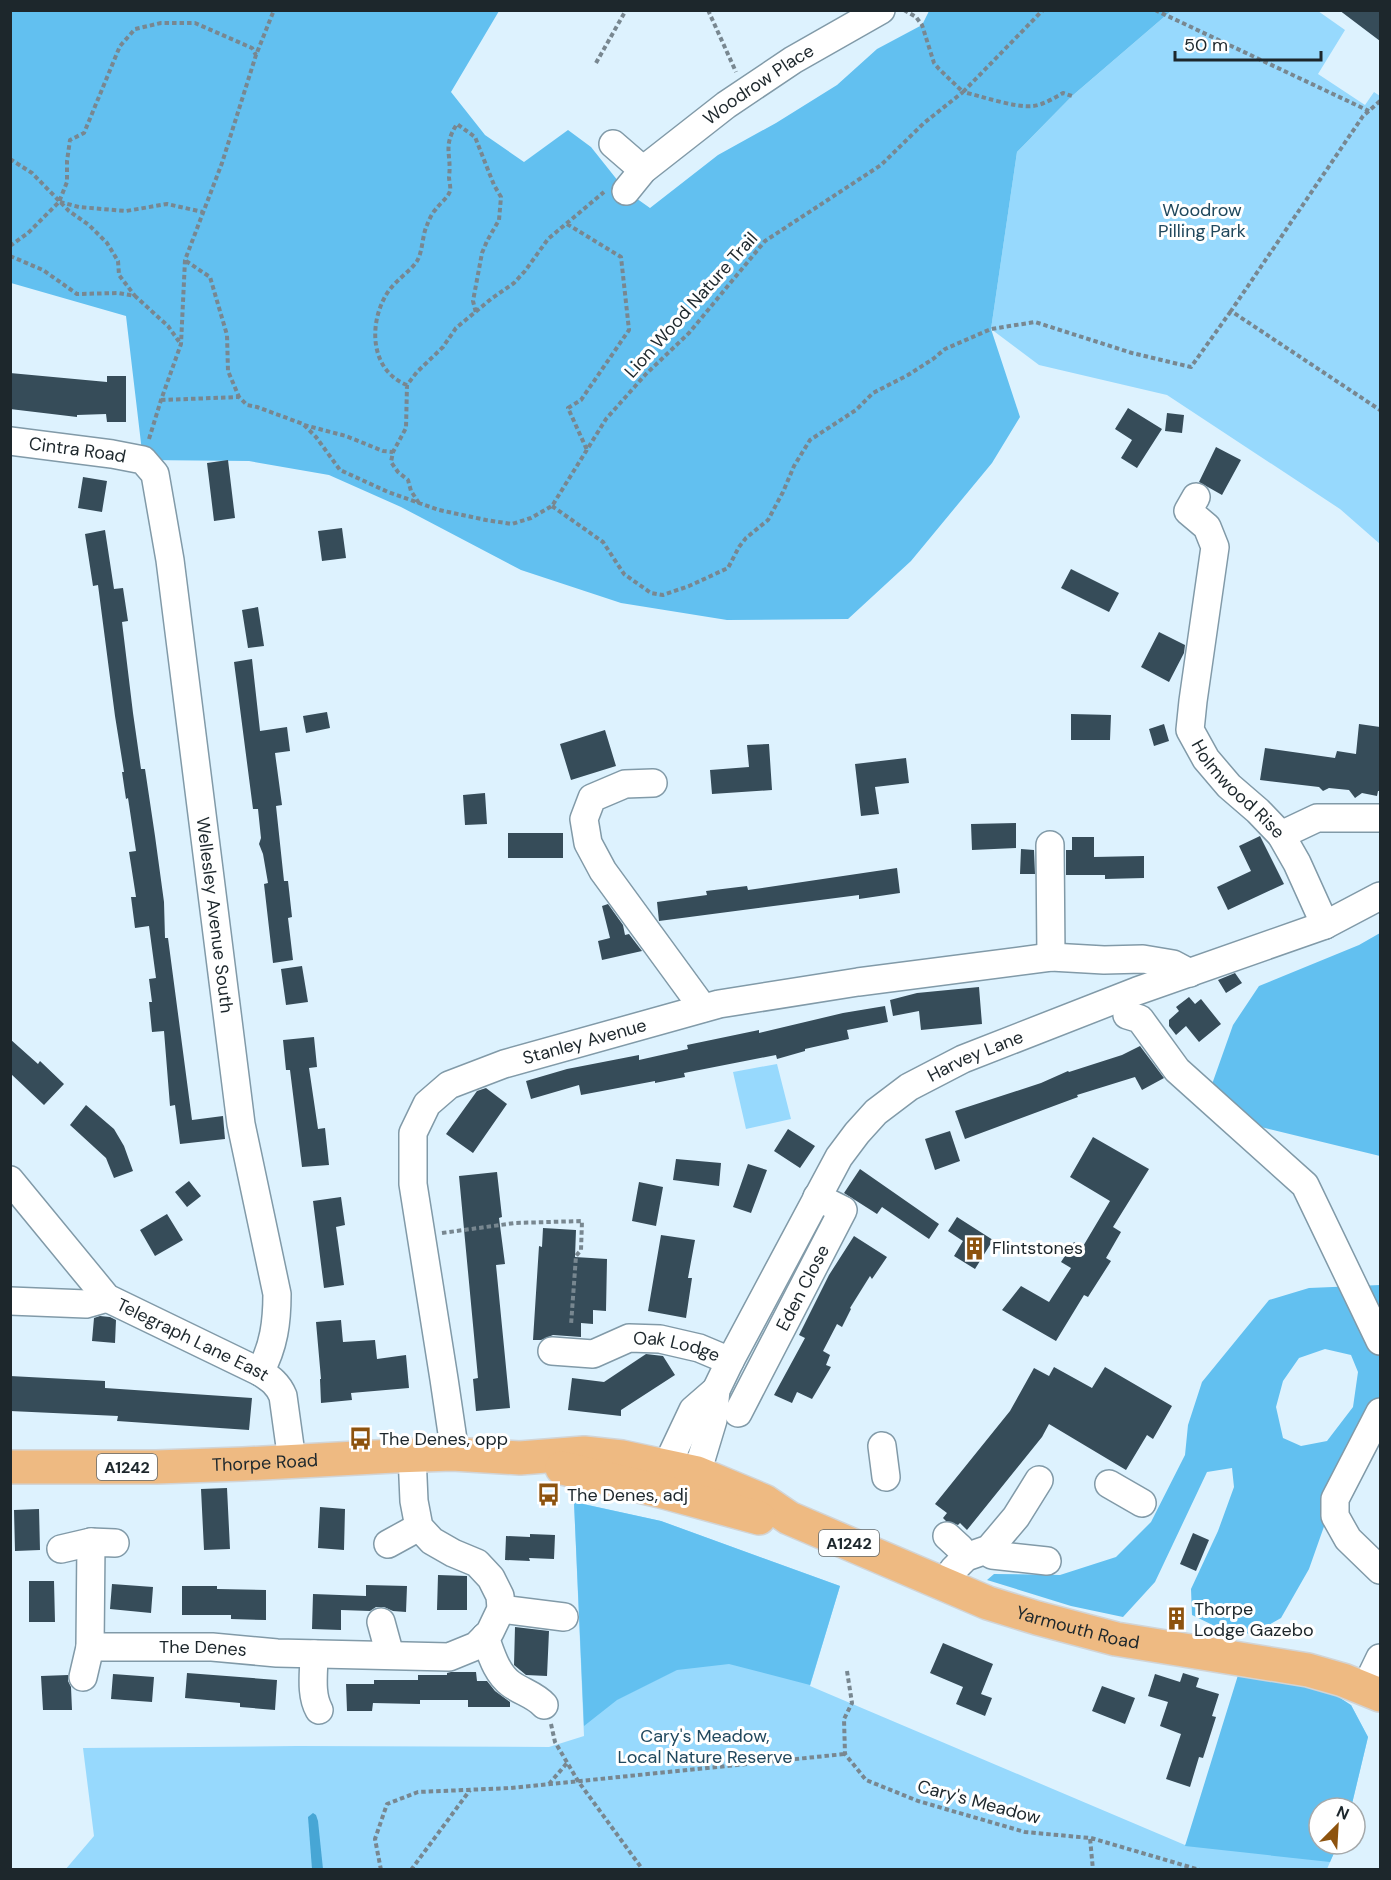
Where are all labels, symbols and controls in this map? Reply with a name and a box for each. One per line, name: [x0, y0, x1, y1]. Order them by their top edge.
scale bar: [1175, 24, 1320, 62]
text: 50 m: [1184, 33, 1228, 57]
street label: Woodrow Place: [698, 38, 818, 131]
park label: Woodrow Pilling Park: [1158, 198, 1246, 243]
street label: Lion Wood Nature Trail: [619, 227, 763, 383]
street label: Cintra Road: [27, 432, 128, 468]
street label: Holmwood Rise: [1186, 735, 1290, 844]
street label: Wellesley Avenue South: [190, 815, 239, 1015]
street label: Stanley Avenue: [520, 1013, 649, 1070]
street label: Harvey Lane: [923, 1025, 1027, 1087]
building icon: Flintstones: [961, 1235, 987, 1261]
place label: Flintstones: [992, 1236, 1083, 1260]
street label: Eden Close: [771, 1241, 835, 1335]
street label: Telegraph Lane East: [113, 1292, 274, 1387]
street label: Oak Lodge: [633, 1326, 724, 1367]
bus stop icon: The Denes, opp: [348, 1426, 374, 1452]
place label: The Denes, opp: [379, 1427, 508, 1451]
street label: Thorpe Road: [212, 1448, 319, 1477]
road number: A1242: [97, 1454, 157, 1480]
bus stop icon: The Denes, adj: [536, 1482, 562, 1508]
place label: The Denes, adj: [567, 1483, 688, 1507]
road number: A1242: [819, 1530, 879, 1556]
place label: Thorpe Lodge Gazebo: [1194, 1597, 1314, 1642]
street label: Yarmouth Road: [1013, 1600, 1141, 1655]
building icon: Thorpe Lodge Gazebo: [1163, 1606, 1189, 1632]
street label: The Denes: [159, 1635, 248, 1662]
park label: Cary's Meadow, Local Nature Reserve: [618, 1724, 792, 1769]
street label: Cary's Meadow: [915, 1774, 1043, 1830]
north arrow: [1307, 1796, 1367, 1856]
text: N: [1333, 1801, 1352, 1825]

